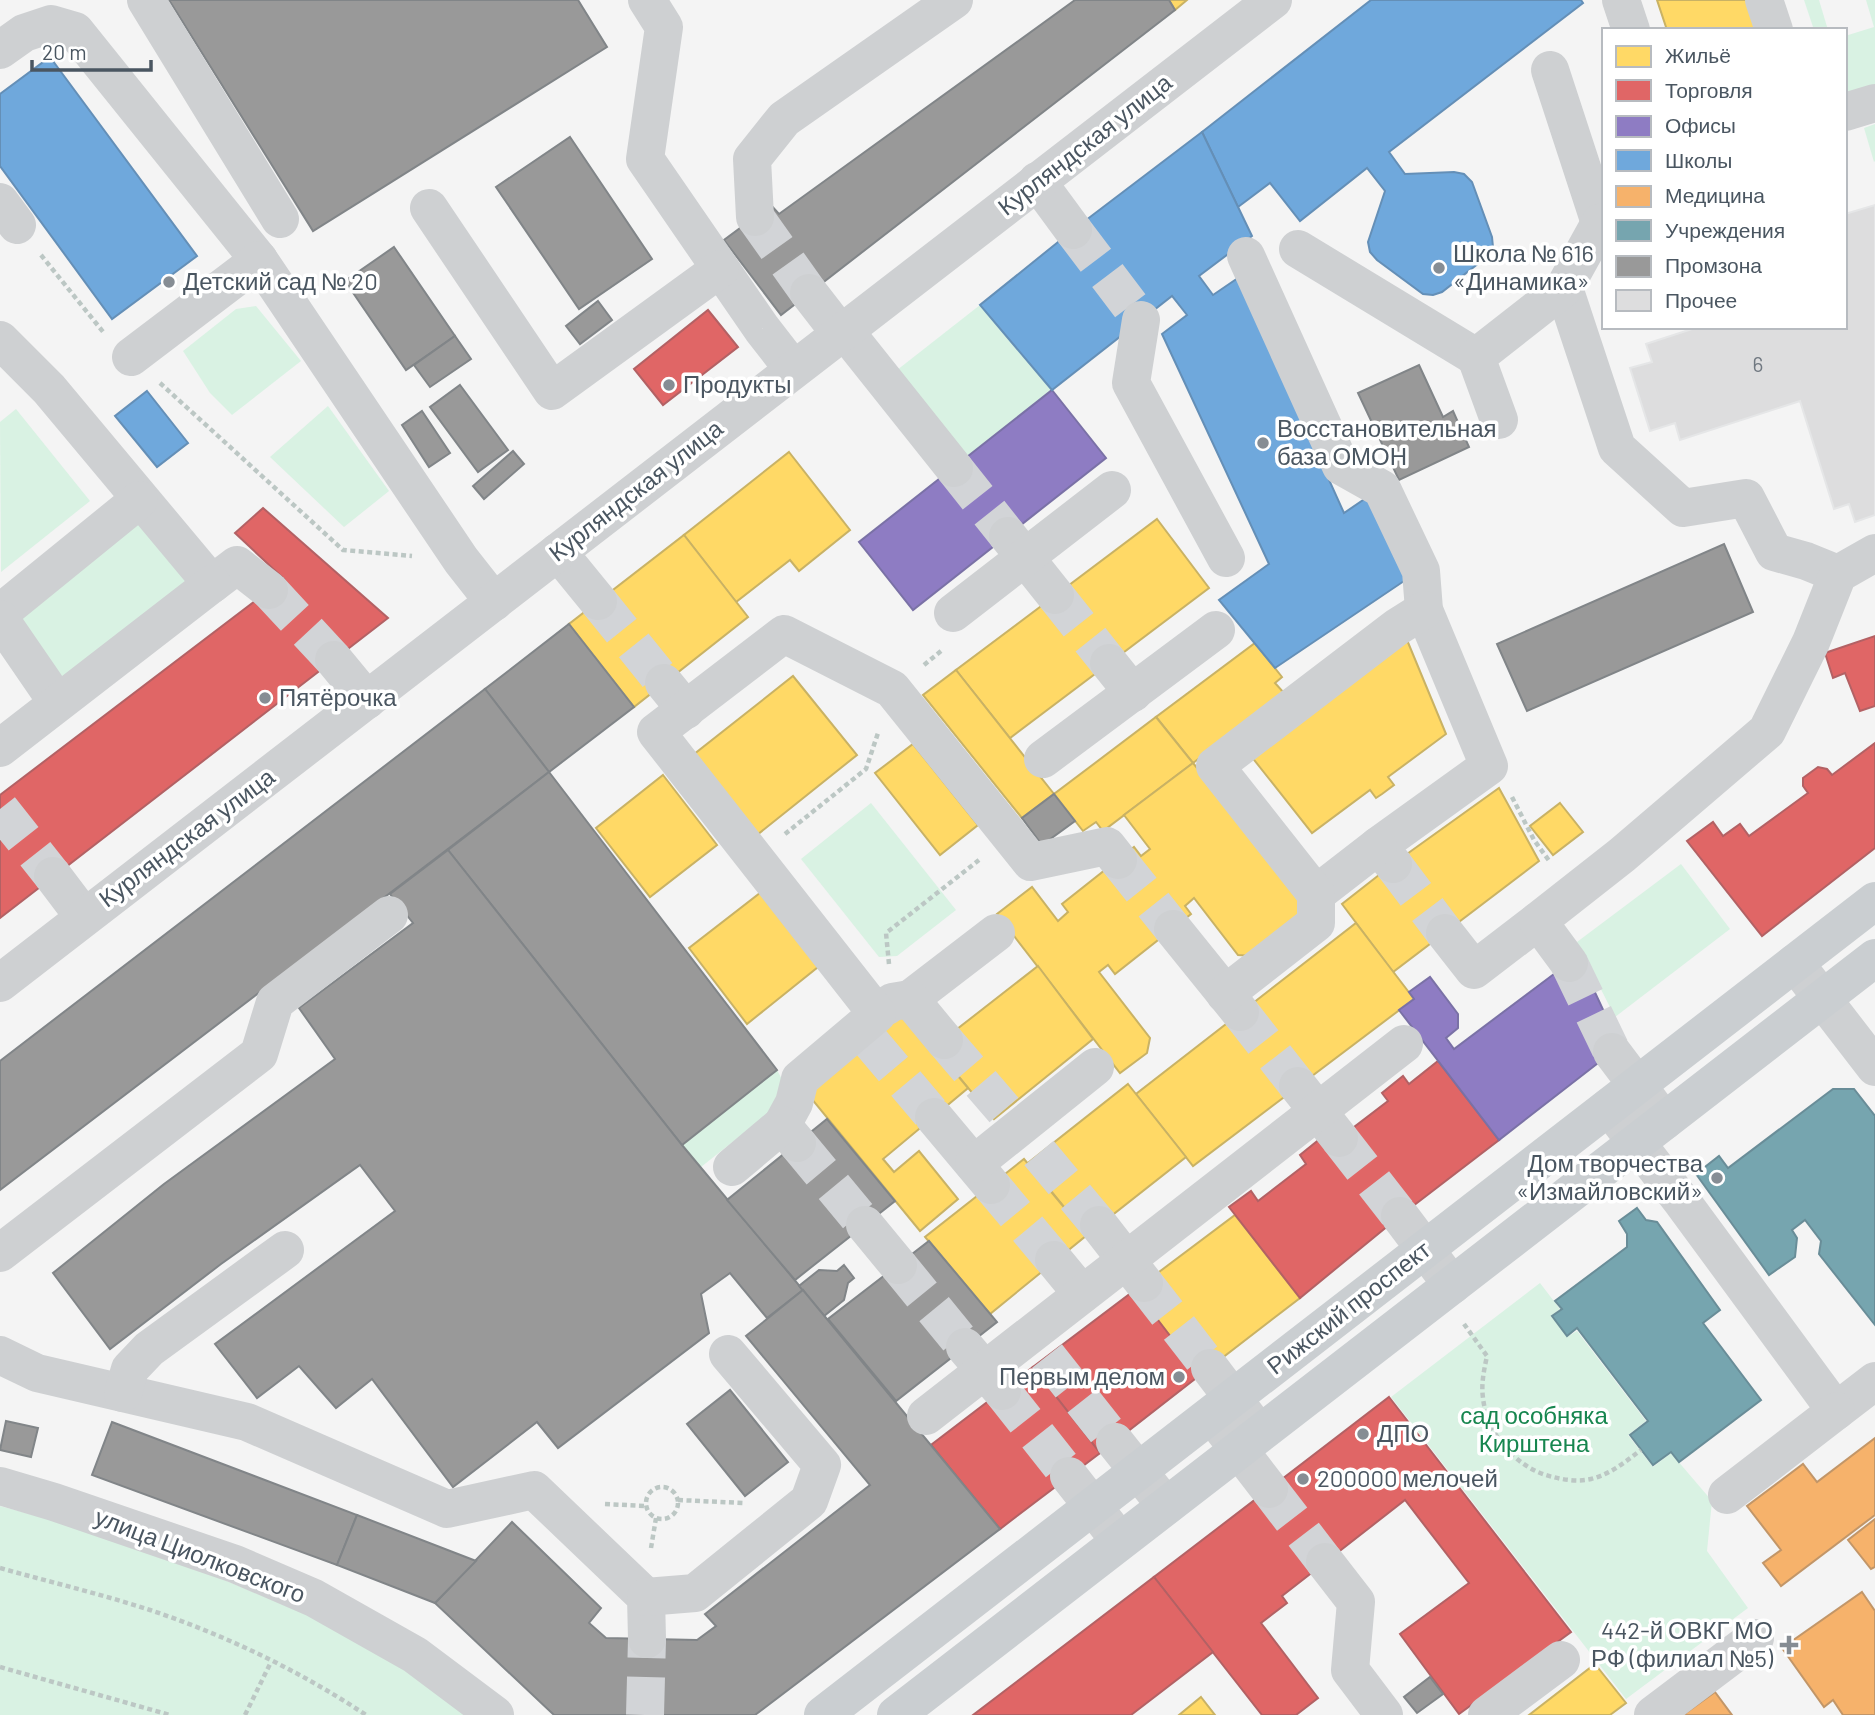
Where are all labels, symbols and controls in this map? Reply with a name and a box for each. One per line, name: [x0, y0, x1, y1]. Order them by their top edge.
scale bar: [32, 28, 150, 72]
legend: [1602, 28, 1847, 329]
text: 20 m: [42, 39, 87, 64]
text: Жильё: [1665, 42, 1731, 67]
street label: Курляндская улица: [991, 67, 1177, 221]
text: Торговля: [1665, 77, 1753, 102]
text: Офисы: [1665, 112, 1736, 137]
text: Школы: [1665, 147, 1732, 172]
text: Медицина: [1665, 182, 1765, 207]
text: Учреждения: [1665, 217, 1785, 242]
place label: Школа № 616 «Динамика»: [1453, 238, 1594, 295]
text: Промзона: [1665, 252, 1762, 277]
marker: Школа № 616 «Динамика»: [1431, 260, 1447, 276]
place label: Детский сад № 20: [183, 266, 378, 295]
marker: Детский сад № 20: [161, 274, 177, 290]
text: Прочее: [1665, 287, 1737, 312]
house number: 6: [1753, 351, 1763, 376]
place label: Продукты: [683, 369, 791, 398]
marker: Продукты: [661, 377, 677, 393]
street label: Курляндская улица: [542, 413, 728, 567]
place label: Восстановительная база ОМОН: [1277, 413, 1497, 470]
marker: Восстановительная база ОМОН: [1255, 435, 1271, 451]
place label: Пятёрочка: [279, 682, 397, 711]
marker: Пятёрочка: [257, 690, 273, 706]
street label: Курляндская улица: [92, 761, 280, 912]
place label: Дом творчества «Измайловский»: [1516, 1148, 1704, 1205]
marker: Дом творчества «Измайловский»: [1709, 1170, 1725, 1186]
street label: Рижский проспект: [1261, 1234, 1436, 1380]
place label: Первым делом: [999, 1361, 1165, 1390]
marker: Первым делом: [1171, 1369, 1187, 1385]
park label: сад особняка Кирштена: [1460, 1400, 1608, 1457]
place label: ДПО: [1377, 1418, 1429, 1447]
marker: ДПО: [1355, 1426, 1371, 1442]
place label: 200000 мелочей: [1317, 1463, 1498, 1492]
marker: 200000 мелочей: [1295, 1471, 1311, 1487]
street label: улица Циолковского: [91, 1501, 310, 1608]
place label: 442-й ОВКГ МО РФ (филиал №5): [1591, 1615, 1774, 1672]
marker: 442-й ОВКГ МО РФ (филиал №5): [1779, 1635, 1799, 1655]

